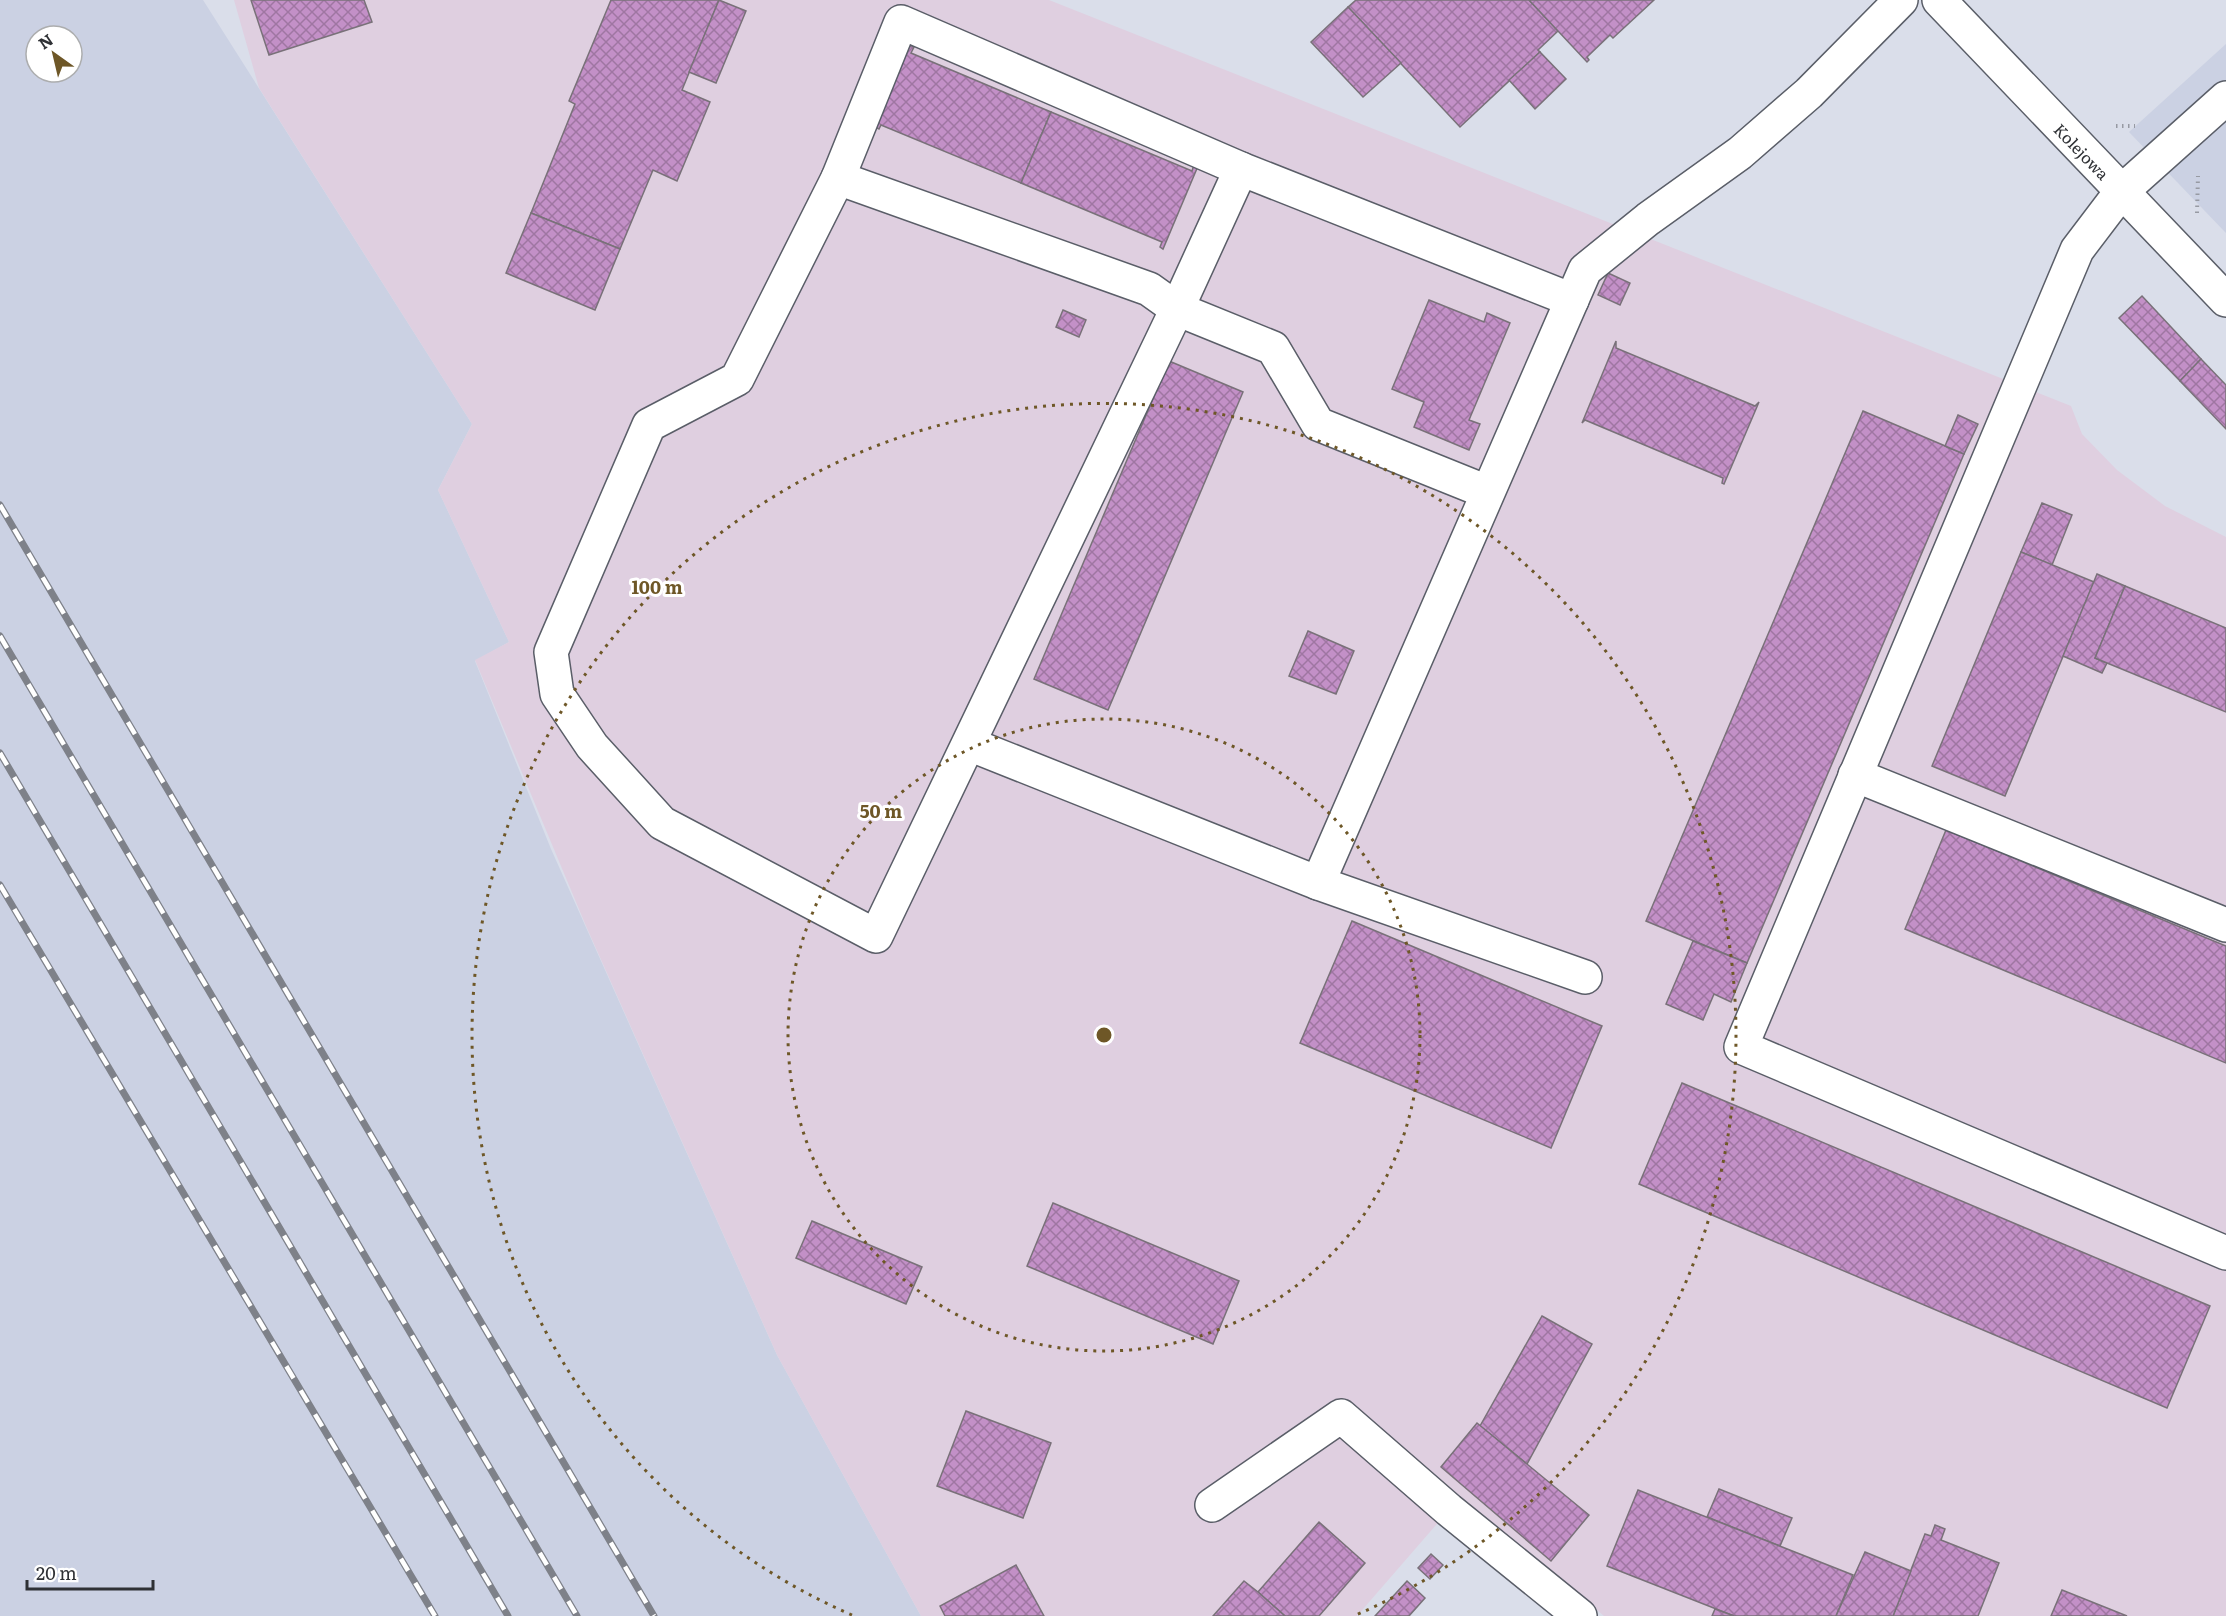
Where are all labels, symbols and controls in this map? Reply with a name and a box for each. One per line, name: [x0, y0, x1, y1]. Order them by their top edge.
north arrow: [24, 24, 84, 84]
text: N: [33, 27, 57, 54]
street label: Kolejowa: [2049, 117, 2115, 185]
text: 100 m: [631, 573, 683, 600]
text: 50 m: [860, 797, 902, 824]
centre of rings: [1094, 1025, 1114, 1045]
scale bar: [27, 1553, 153, 1591]
text: 20 m: [36, 1559, 77, 1586]

